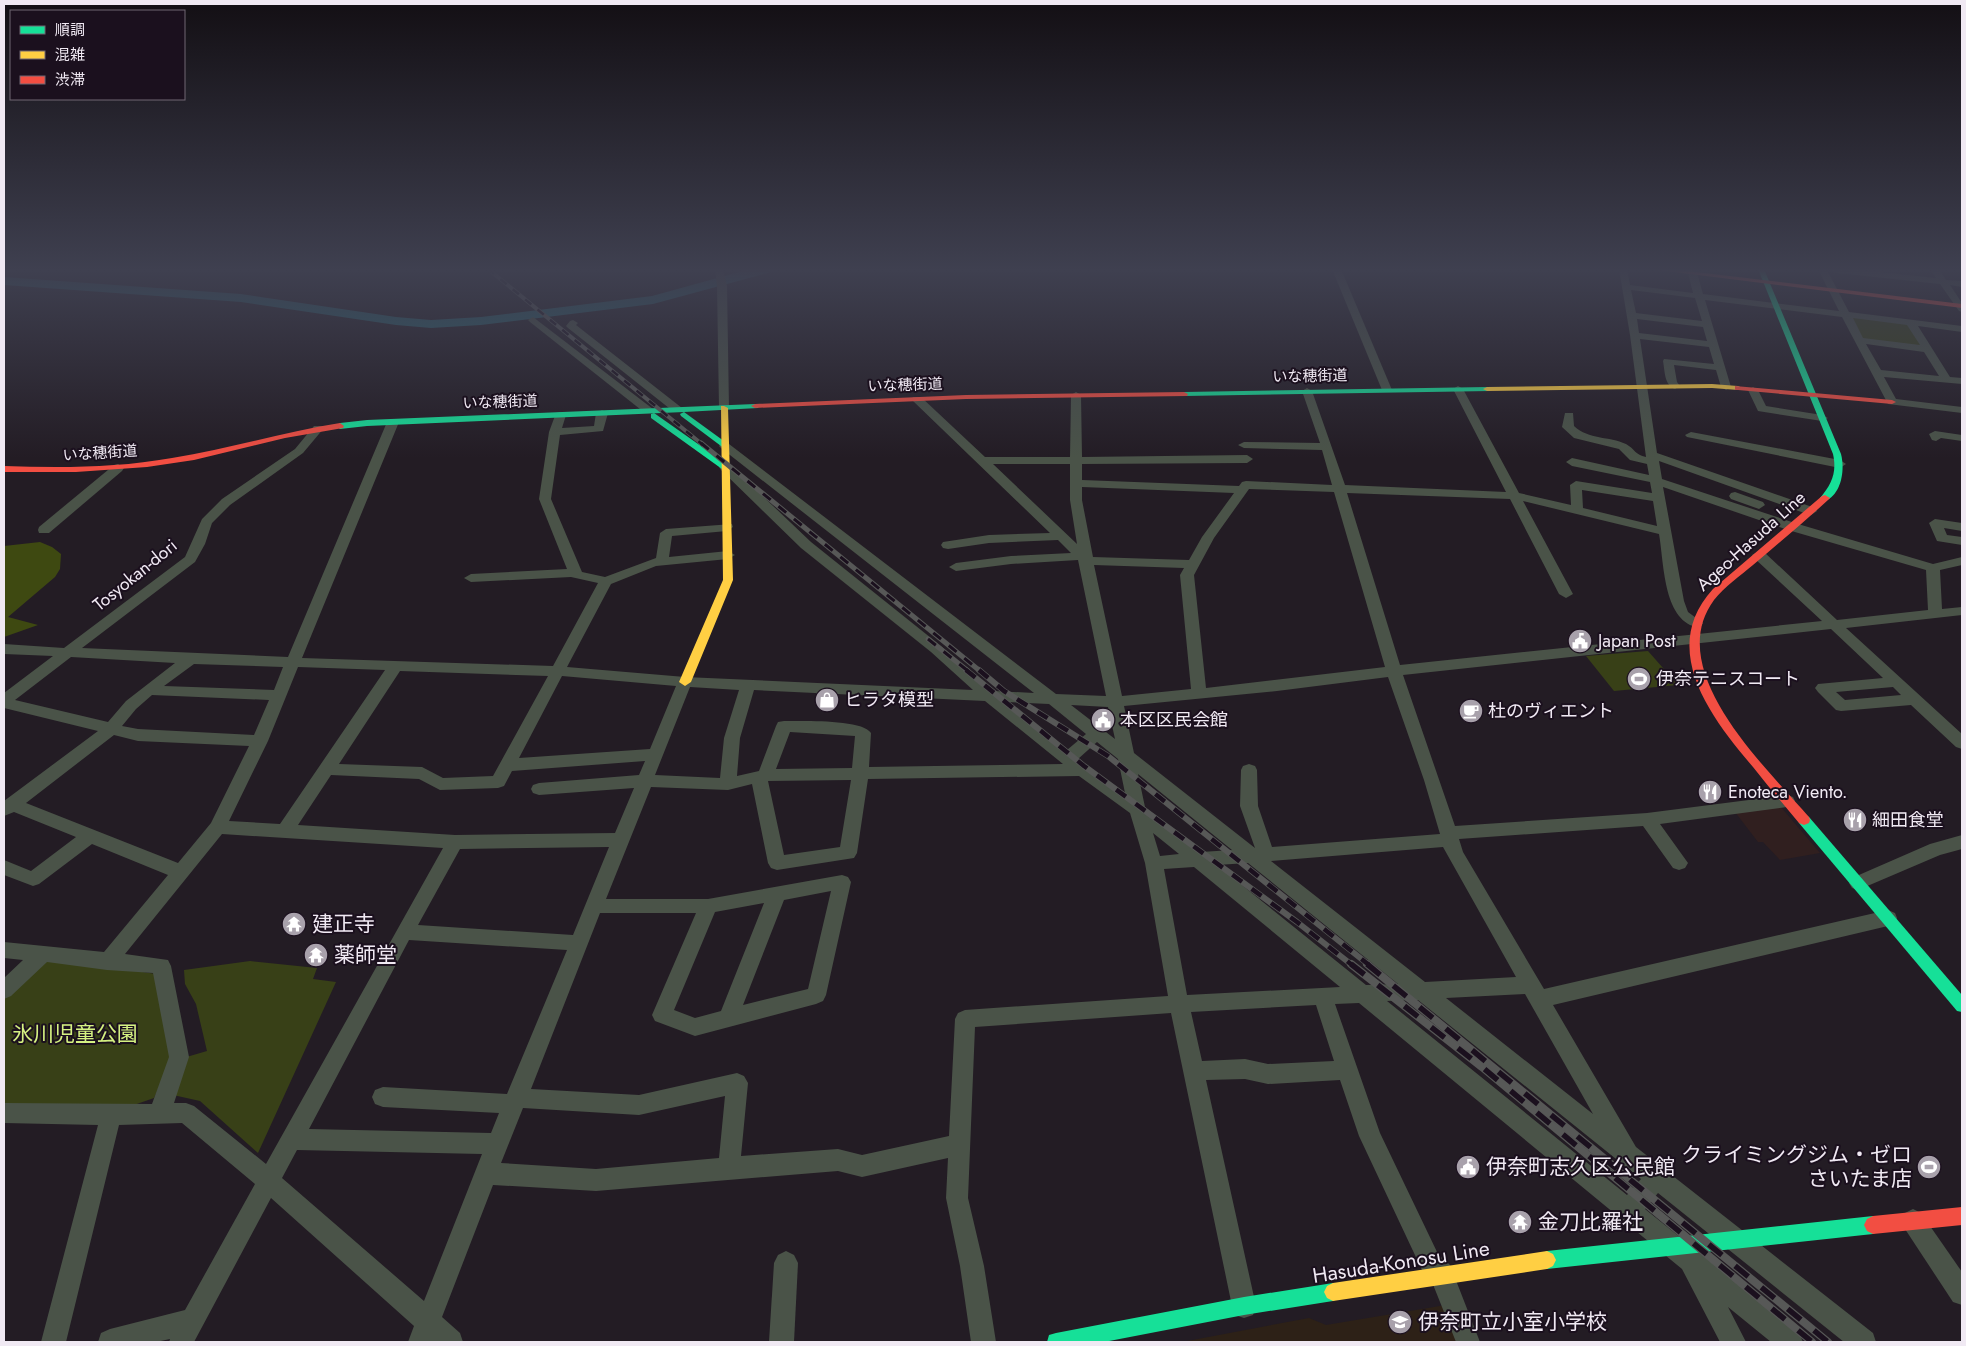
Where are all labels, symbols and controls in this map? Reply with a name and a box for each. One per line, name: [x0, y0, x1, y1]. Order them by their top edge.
legend: [10, 10, 185, 100]
text: 順調: [55, 19, 85, 41]
text: 混雑: [55, 44, 85, 66]
text: 渋滞: [55, 69, 85, 91]
street label: いな穂街道: [1272, 364, 1348, 388]
street label: いな穂街道: [867, 373, 943, 397]
street label: いな穂街道: [462, 390, 538, 414]
street label: いな穂街道: [62, 439, 138, 467]
street label: Ageo-Hasuda Line: [1691, 485, 1811, 597]
street label: Tosyokan-dori: [87, 533, 183, 617]
public building icon: Japan Post: [1567, 628, 1593, 654]
place label: Japan Post: [1596, 628, 1676, 654]
sports icon: 伊奈テニスコート: [1626, 666, 1652, 692]
place label: 伊奈テニスコート: [1656, 666, 1800, 692]
shop icon: ヒラタ模型: [814, 687, 840, 713]
place label: ヒラタ模型: [844, 687, 934, 713]
cafe icon: 杜のヴィエント: [1458, 698, 1484, 724]
place label: 杜のヴィエント: [1488, 698, 1614, 724]
public building icon: 本区区民会館: [1090, 707, 1116, 733]
place label: 本区区民会館: [1120, 707, 1228, 733]
restaurant icon: Enoteca Viento.: [1697, 779, 1723, 805]
place label: Enoteca Viento.: [1728, 779, 1847, 805]
restaurant icon: 細田食堂: [1842, 807, 1868, 833]
place label: 細田食堂: [1872, 807, 1944, 833]
place label: 建正寺: [312, 909, 375, 939]
temple icon: 建正寺: [281, 911, 307, 937]
place label: 薬師堂: [334, 940, 397, 970]
temple icon: 薬師堂: [303, 942, 329, 968]
park label: 氷川児童公園: [12, 1019, 138, 1049]
place label: クライミングジム・ゼロ さいたま店: [1681, 1140, 1912, 1194]
place label: 伊奈町志久区公民館: [1486, 1152, 1675, 1182]
public building icon: 伊奈町志久区公民館: [1455, 1154, 1481, 1180]
sports icon: クライミングジム・ゼロ さいたま店: [1916, 1154, 1942, 1180]
place label: 金刀比羅社: [1538, 1207, 1643, 1237]
temple icon: 金刀比羅社: [1507, 1209, 1533, 1235]
street label: Hasuda-Konosu Line: [1310, 1233, 1492, 1291]
place label: 伊奈町立小室小学校: [1418, 1307, 1607, 1337]
school or university icon: 伊奈町立小室小学校: [1387, 1309, 1413, 1335]

